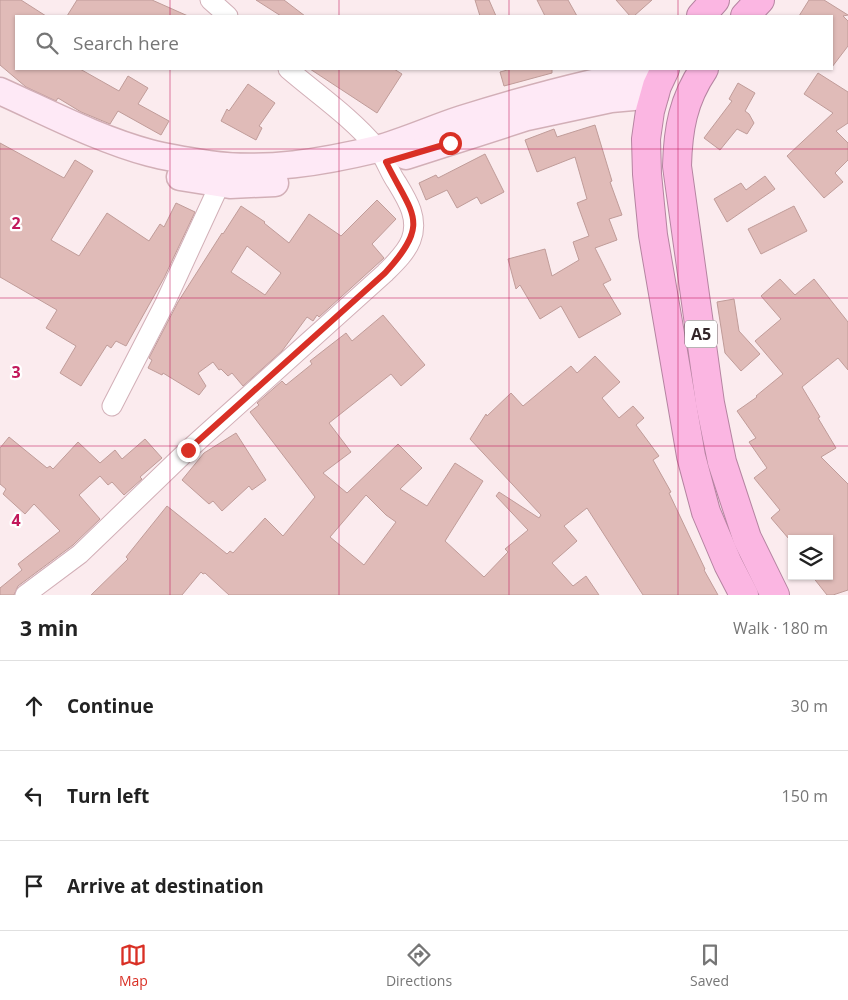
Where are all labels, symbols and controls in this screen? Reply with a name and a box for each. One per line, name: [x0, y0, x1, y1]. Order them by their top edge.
search box: [15, 15, 833, 70]
icon: search: [33, 29, 61, 57]
text: Search here: [73, 30, 179, 56]
route start: [439, 132, 462, 155]
text: 2: [11, 212, 21, 234]
road number: A5: [685, 320, 717, 348]
text: 3: [11, 361, 21, 383]
route end: [177, 439, 200, 462]
text: 4: [11, 509, 21, 531]
map controls: [788, 535, 833, 580]
button: layers: [788, 535, 833, 580]
text: 3 min: [20, 614, 78, 642]
text: Walk · 180 m: [733, 617, 828, 639]
icon: ahead: [20, 692, 48, 720]
text: Continue: [67, 693, 154, 719]
text: 30 m: [791, 695, 828, 717]
icon: left: [20, 782, 48, 810]
text: Turn left: [67, 783, 149, 809]
text: 150 m: [782, 785, 828, 807]
icon: arrive: [20, 872, 48, 900]
text: Arrive at destination: [67, 873, 264, 899]
tab: Map: [119, 941, 148, 990]
tab: Directions: [386, 941, 452, 990]
tab: Saved: [690, 941, 729, 990]

